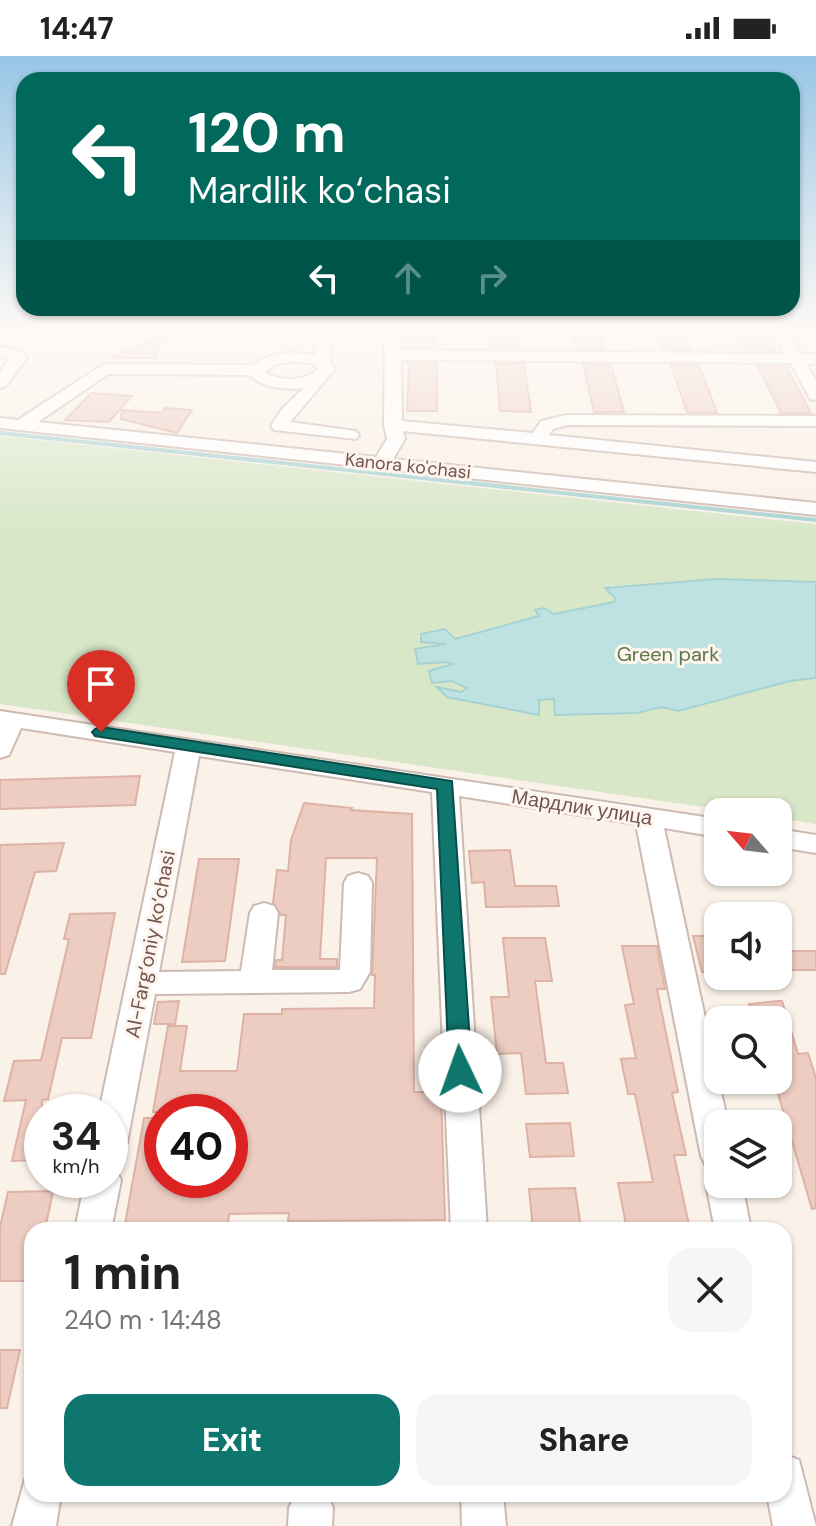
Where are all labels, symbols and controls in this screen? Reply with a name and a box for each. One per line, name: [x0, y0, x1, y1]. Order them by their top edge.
text: 14:47: [40, 9, 114, 48]
text: 120 m: [188, 96, 346, 169]
icon: left: [56, 104, 160, 208]
text: Mardlik ko‘chasi: [188, 167, 451, 214]
icon: left: [302, 256, 346, 300]
icon: ahead: [386, 256, 430, 300]
icon: right: [470, 256, 514, 300]
street label: Kanora ko'chasi: [344, 447, 472, 485]
park label: Green park: [617, 641, 719, 667]
pin: [67, 650, 135, 732]
icon: arrive: [79, 662, 123, 706]
street label: Мардлик улица: [510, 783, 655, 831]
north arrow: [704, 798, 792, 886]
map controls: [704, 798, 792, 1198]
street label: Al-Farg‘oniy ko‘chasi: [119, 848, 181, 1040]
button: sound: [704, 902, 792, 990]
button: search: [704, 1006, 792, 1094]
position arrow: [418, 1029, 502, 1113]
speed limit sign: 40: [144, 1094, 248, 1198]
text: 34: [51, 1110, 101, 1162]
button: layers: [704, 1110, 792, 1198]
text: km/h: [52, 1153, 100, 1179]
text: 1 min: [64, 1241, 181, 1304]
button: close: [668, 1248, 752, 1332]
text: 240 m · 14:48: [64, 1303, 222, 1337]
button: Exit: [64, 1394, 400, 1486]
button: Share: [416, 1394, 752, 1486]

